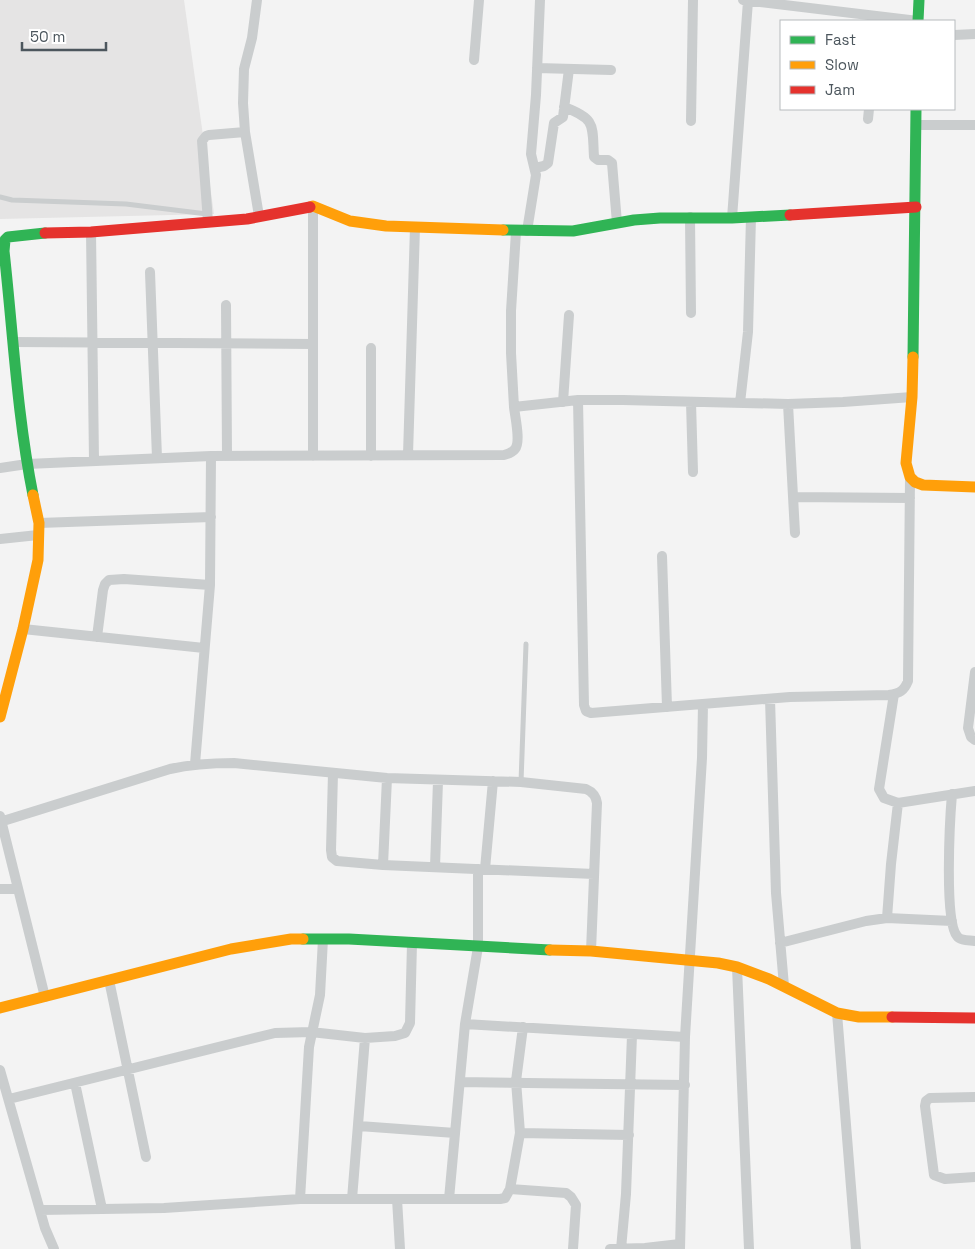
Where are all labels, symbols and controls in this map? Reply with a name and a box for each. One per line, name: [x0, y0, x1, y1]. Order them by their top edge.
scale bar: [22, 20, 106, 52]
legend: [780, 20, 955, 110]
text: 50 m: [30, 27, 65, 46]
text: Fast: [825, 30, 856, 49]
text: Slow: [825, 55, 859, 74]
text: Jam: [825, 80, 855, 99]

